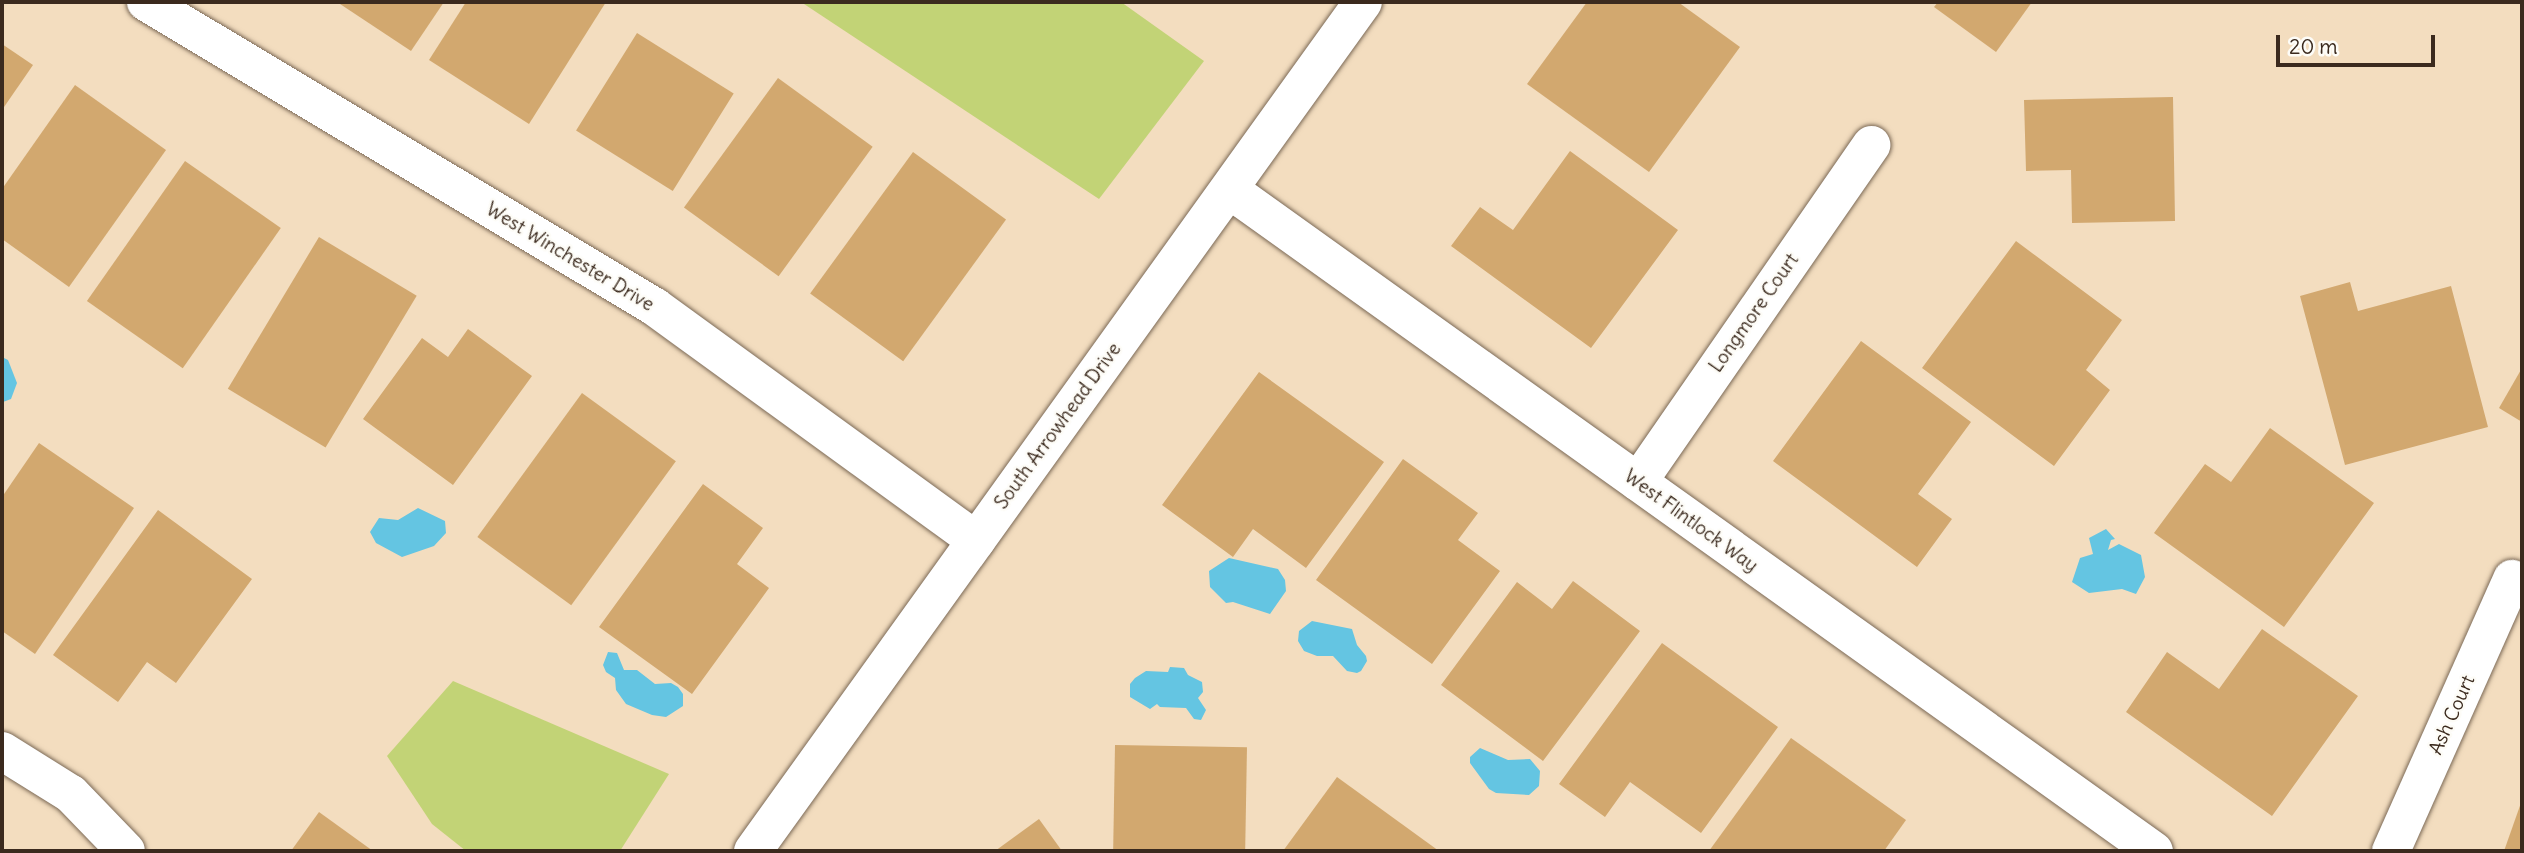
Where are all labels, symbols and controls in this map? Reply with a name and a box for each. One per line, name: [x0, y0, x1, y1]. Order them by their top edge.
scale bar: [2279, 21, 2438, 65]
text: 20 m: [2289, 33, 2338, 60]
street label: West Winchester Drive: [482, 198, 658, 316]
street label: Longmore Court: [1705, 249, 1803, 377]
street label: South Arrowhead Drive: [990, 338, 1126, 514]
street label: West Flintlock Way: [1620, 465, 1762, 577]
street label: Ash Court: [2424, 672, 2480, 758]

